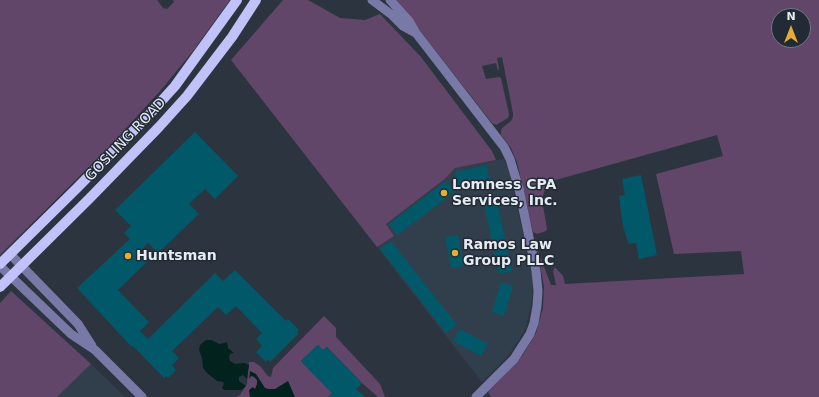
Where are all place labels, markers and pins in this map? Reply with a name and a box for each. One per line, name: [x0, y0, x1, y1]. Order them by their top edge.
place label: Lomness CPA Services, Inc.: [452, 177, 558, 210]
marker: Lomness CPA Services, Inc.: [439, 188, 449, 198]
place label: Ramos Law Group PLLC: [463, 237, 554, 270]
place label: Huntsman: [136, 248, 217, 264]
marker: Ramos Law Group PLLC: [450, 248, 460, 258]
marker: Huntsman: [123, 251, 133, 261]

